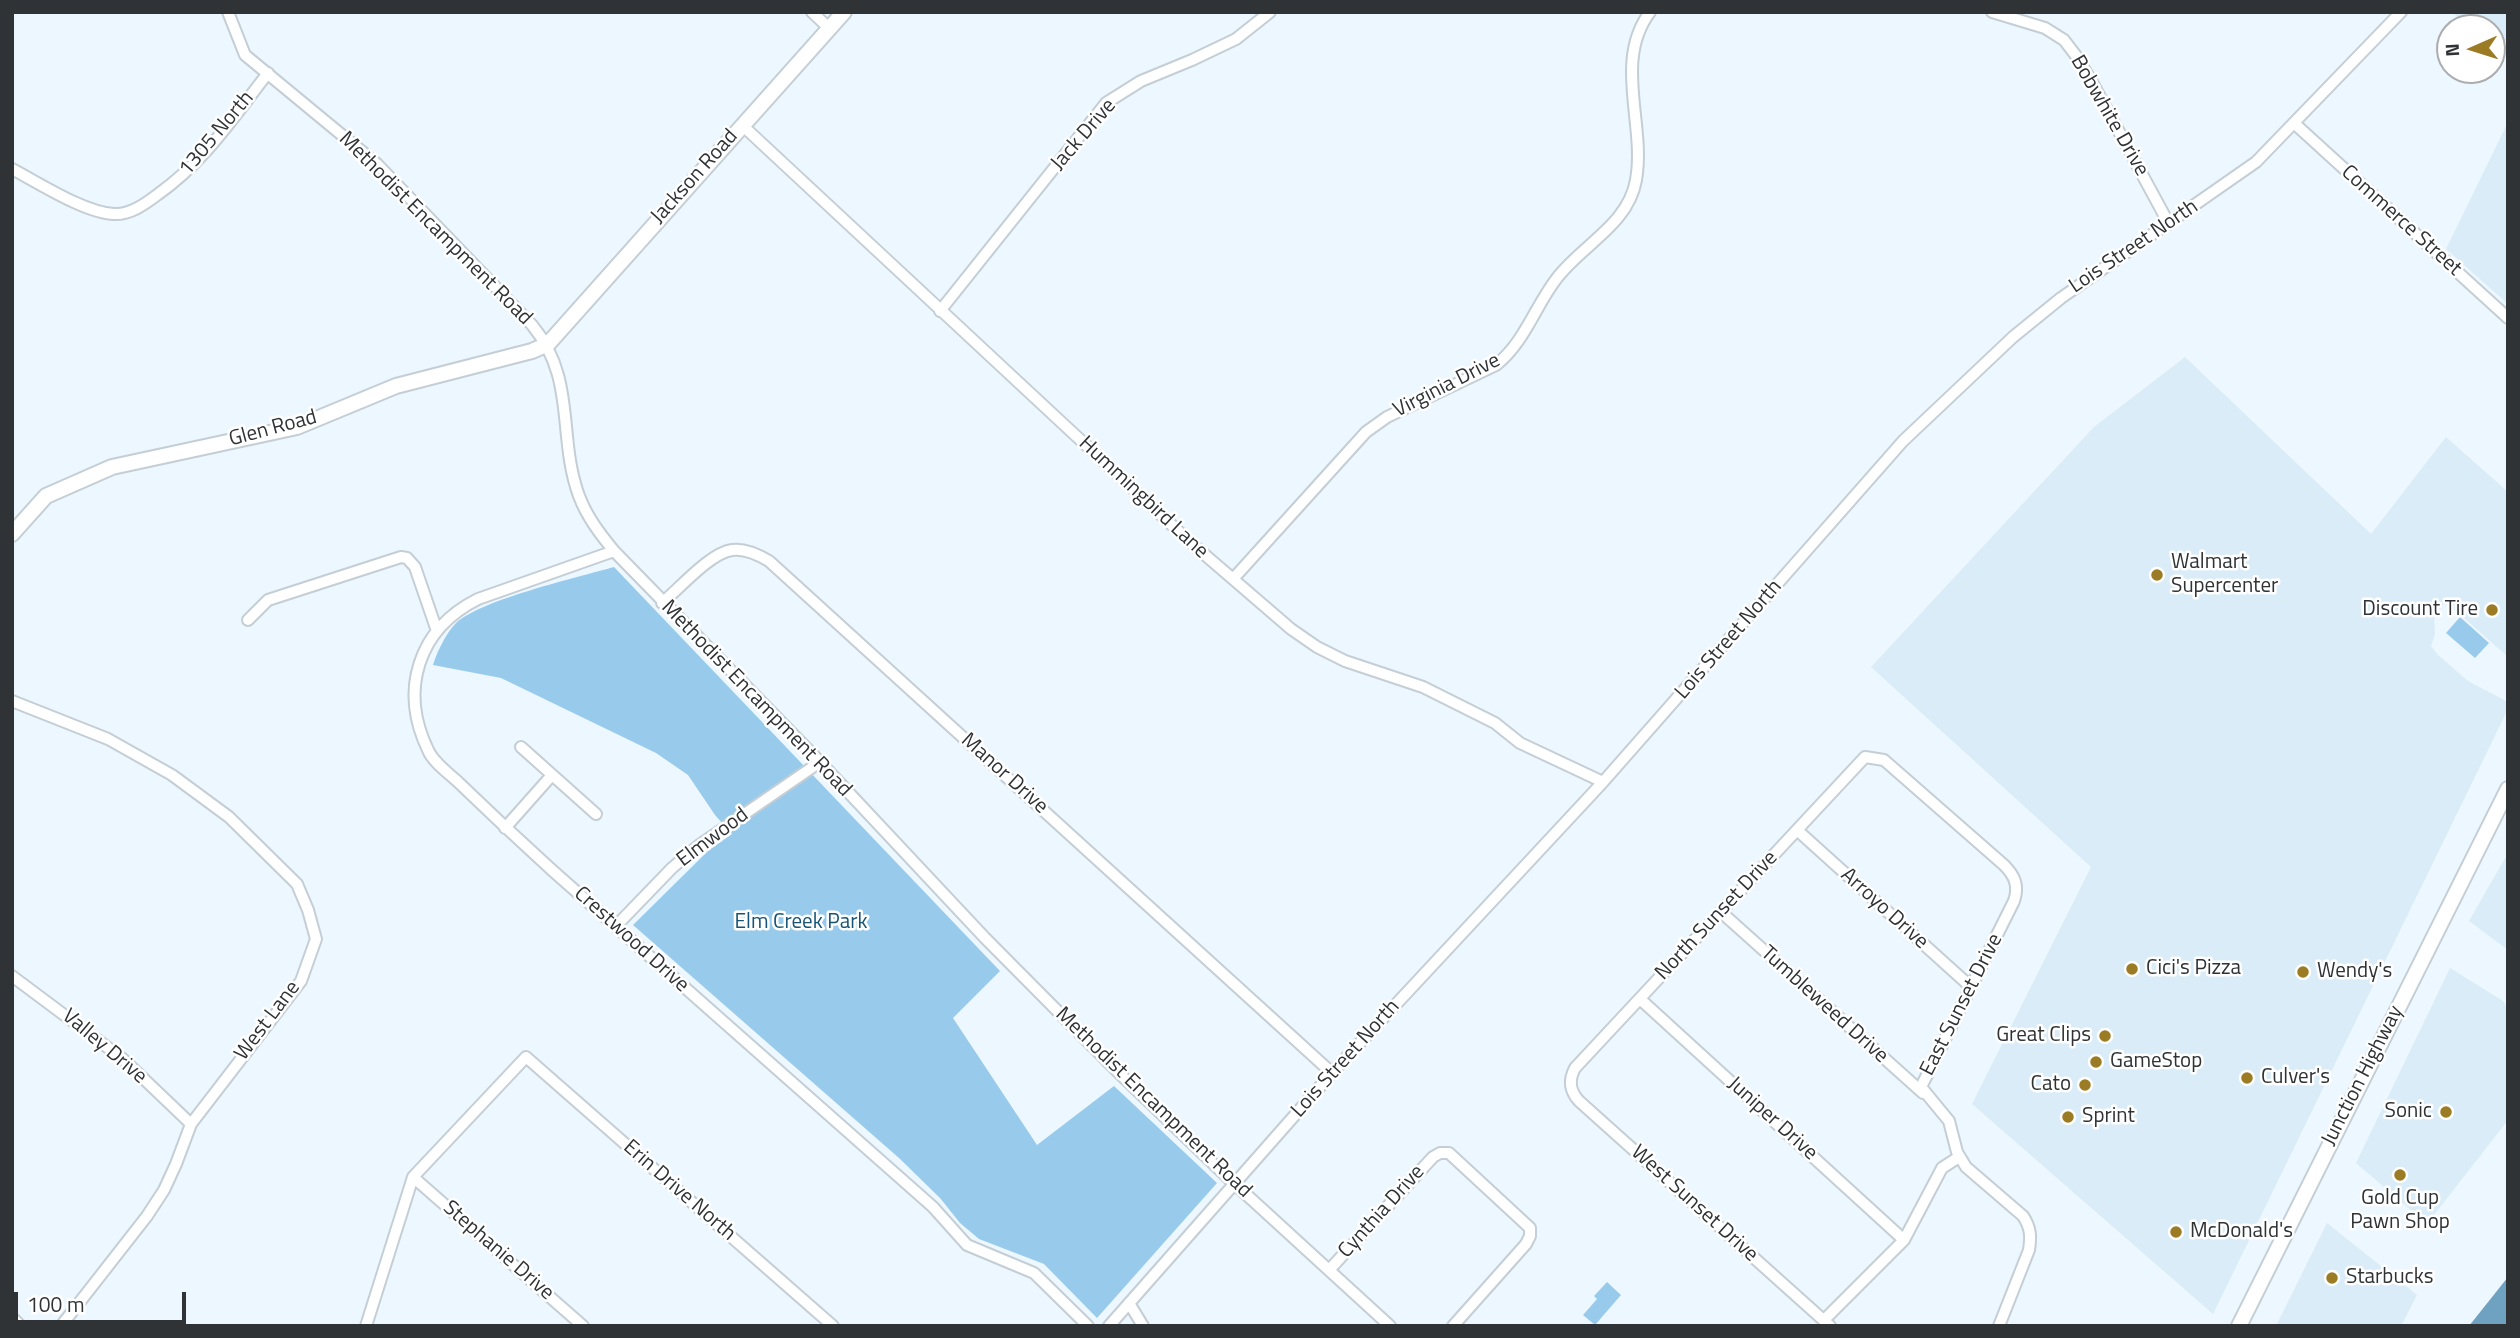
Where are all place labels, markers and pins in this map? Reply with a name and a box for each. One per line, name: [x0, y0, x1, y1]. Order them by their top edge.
place label: Walmart Supercenter: [2171, 550, 2278, 600]
marker: Walmart Supercenter: [2149, 567, 2165, 583]
place label: Discount Tire: [2362, 597, 2478, 623]
marker: Discount Tire: [2484, 602, 2500, 618]
place label: Cici's Pizza: [2146, 956, 2241, 982]
place label: Wendy's: [2317, 959, 2392, 985]
marker: Cici's Pizza: [2124, 961, 2140, 977]
marker: Wendy's: [2295, 964, 2311, 980]
place label: Great Clips: [1996, 1023, 2091, 1049]
marker: Great Clips: [2097, 1028, 2113, 1044]
place label: GameStop: [2110, 1049, 2202, 1075]
marker: GameStop: [2088, 1054, 2104, 1070]
place label: Culver's: [2261, 1065, 2330, 1091]
marker: Culver's: [2239, 1070, 2255, 1086]
place label: Cato: [2031, 1072, 2071, 1098]
marker: Cato: [2077, 1077, 2093, 1093]
place label: Sonic: [2384, 1099, 2432, 1125]
place label: Sprint: [2082, 1104, 2135, 1130]
marker: Sonic: [2438, 1104, 2454, 1120]
marker: Sprint: [2060, 1109, 2076, 1125]
marker: Gold Cup Pawn Shop: [2392, 1167, 2408, 1183]
place label: Gold Cup Pawn Shop: [2350, 1186, 2450, 1236]
place label: McDonald's: [2190, 1219, 2293, 1245]
marker: McDonald's: [2168, 1224, 2184, 1240]
place label: Starbucks: [2346, 1265, 2434, 1291]
marker: Starbucks: [2324, 1270, 2340, 1286]

